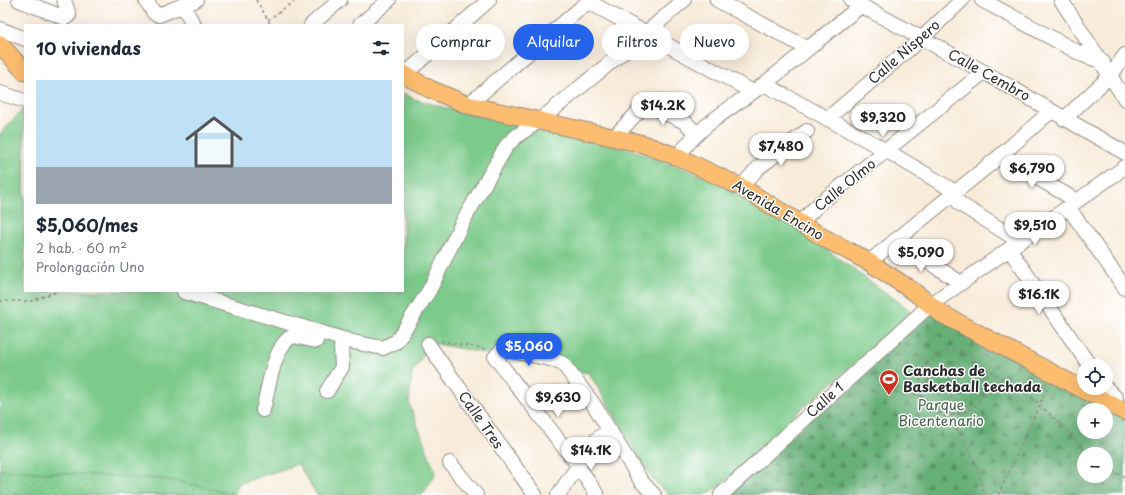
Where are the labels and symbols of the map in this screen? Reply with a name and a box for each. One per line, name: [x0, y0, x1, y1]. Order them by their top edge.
street label: Calle Níspero: [863, 14, 944, 89]
street label: Calle Cembro: [944, 43, 1034, 106]
pin: $14.2K: [630, 92, 696, 126]
pin: $9,320: [850, 104, 916, 138]
pin: $7,480: [748, 133, 814, 167]
street label: Calle Olmo: [809, 153, 880, 216]
pin: $6,790: [999, 155, 1065, 189]
street label: Avenida Encino: [729, 174, 828, 245]
pin: $9,510: [1002, 212, 1068, 246]
pin: $5,090: [888, 239, 954, 273]
pin: $16.1K: [1006, 281, 1072, 315]
pin: $5,060: [496, 333, 562, 367]
place label: Canchas de Basketball techada: [903, 360, 1042, 397]
sports icon: Canchas de Basketball techada: [878, 368, 900, 396]
street label: Calle 1: [801, 377, 848, 422]
pin: $9,630: [525, 384, 591, 418]
street label: Calle Tres: [454, 386, 509, 453]
park label: Parque Bicentenario: [898, 394, 984, 431]
pin: $14.1K: [558, 437, 624, 471]

